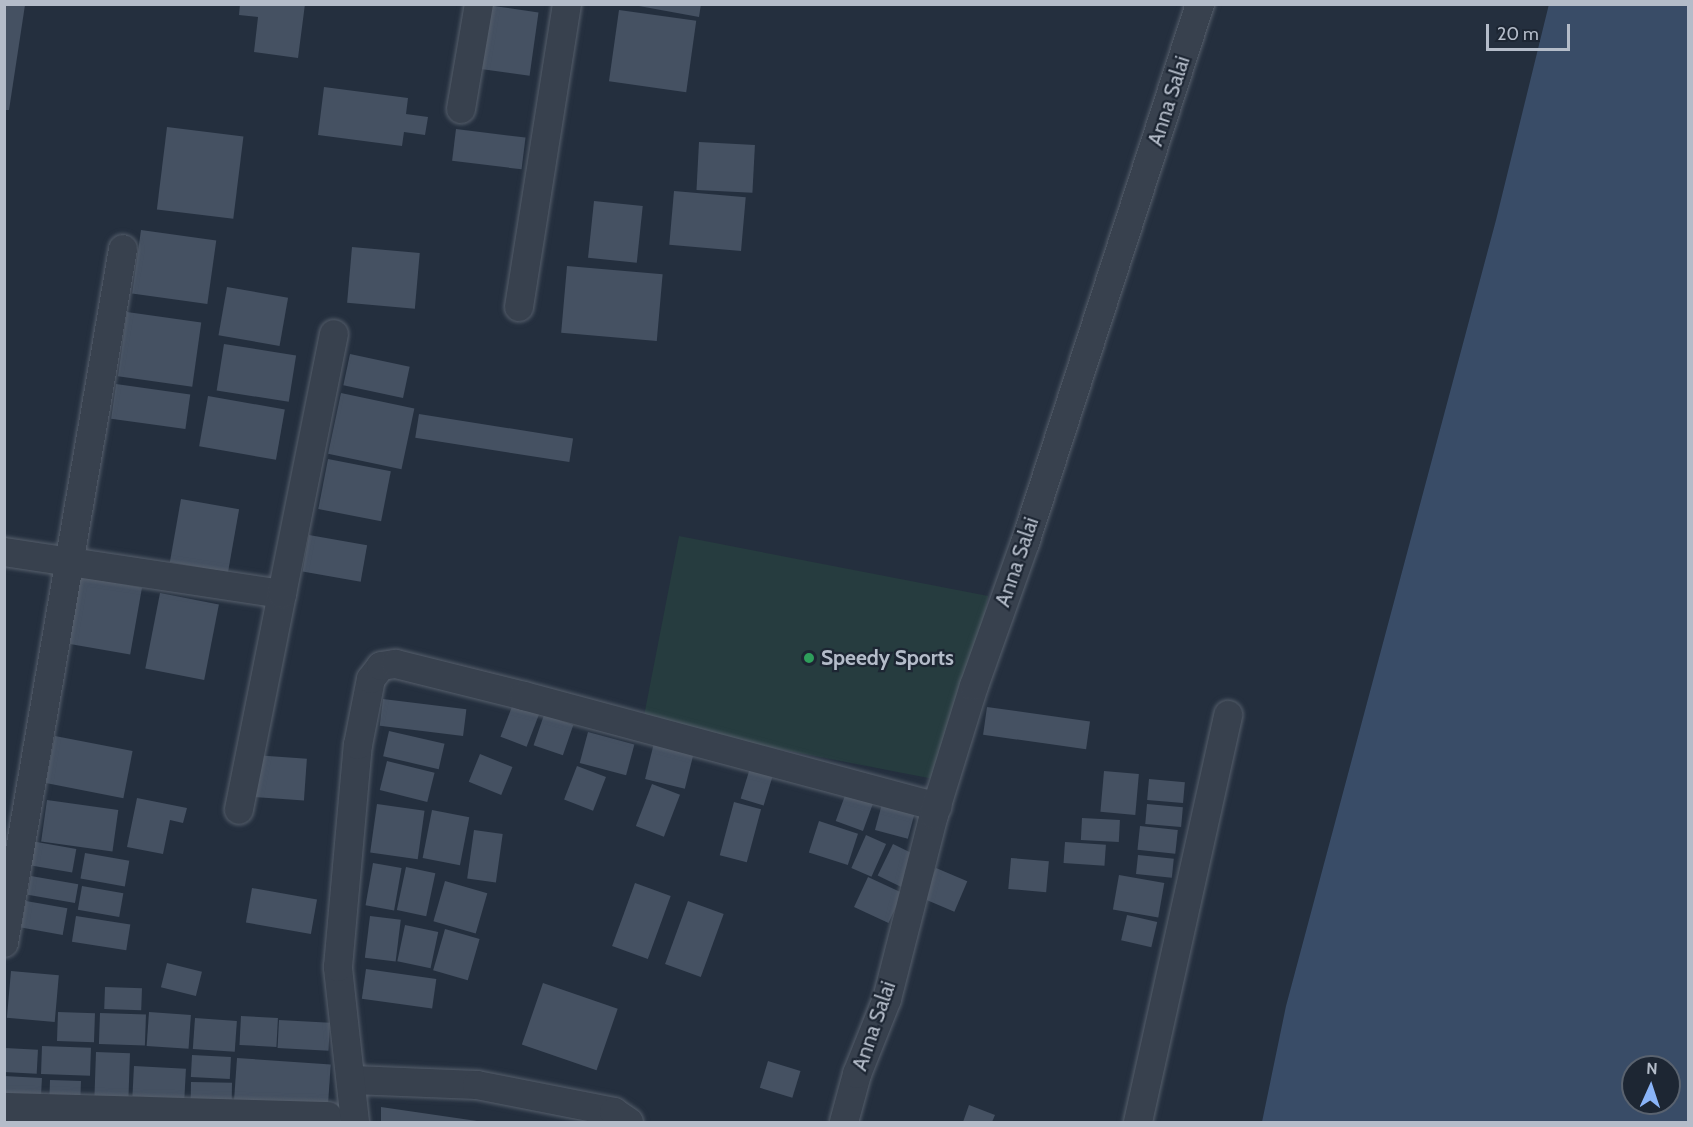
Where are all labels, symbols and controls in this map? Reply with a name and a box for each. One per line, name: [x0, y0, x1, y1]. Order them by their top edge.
scale bar: [1489, 12, 1573, 50]
text: 20 m: [1497, 23, 1539, 45]
street label: Anna Salai: [1143, 53, 1195, 149]
street label: Anna Salai: [990, 514, 1044, 610]
place label: Speedy Sports: [821, 645, 954, 671]
marker: Speedy Sports: [802, 651, 816, 665]
street label: Anna Salai: [847, 978, 901, 1074]
north arrow: [1621, 1055, 1681, 1115]
text: N: [1646, 1059, 1658, 1078]

